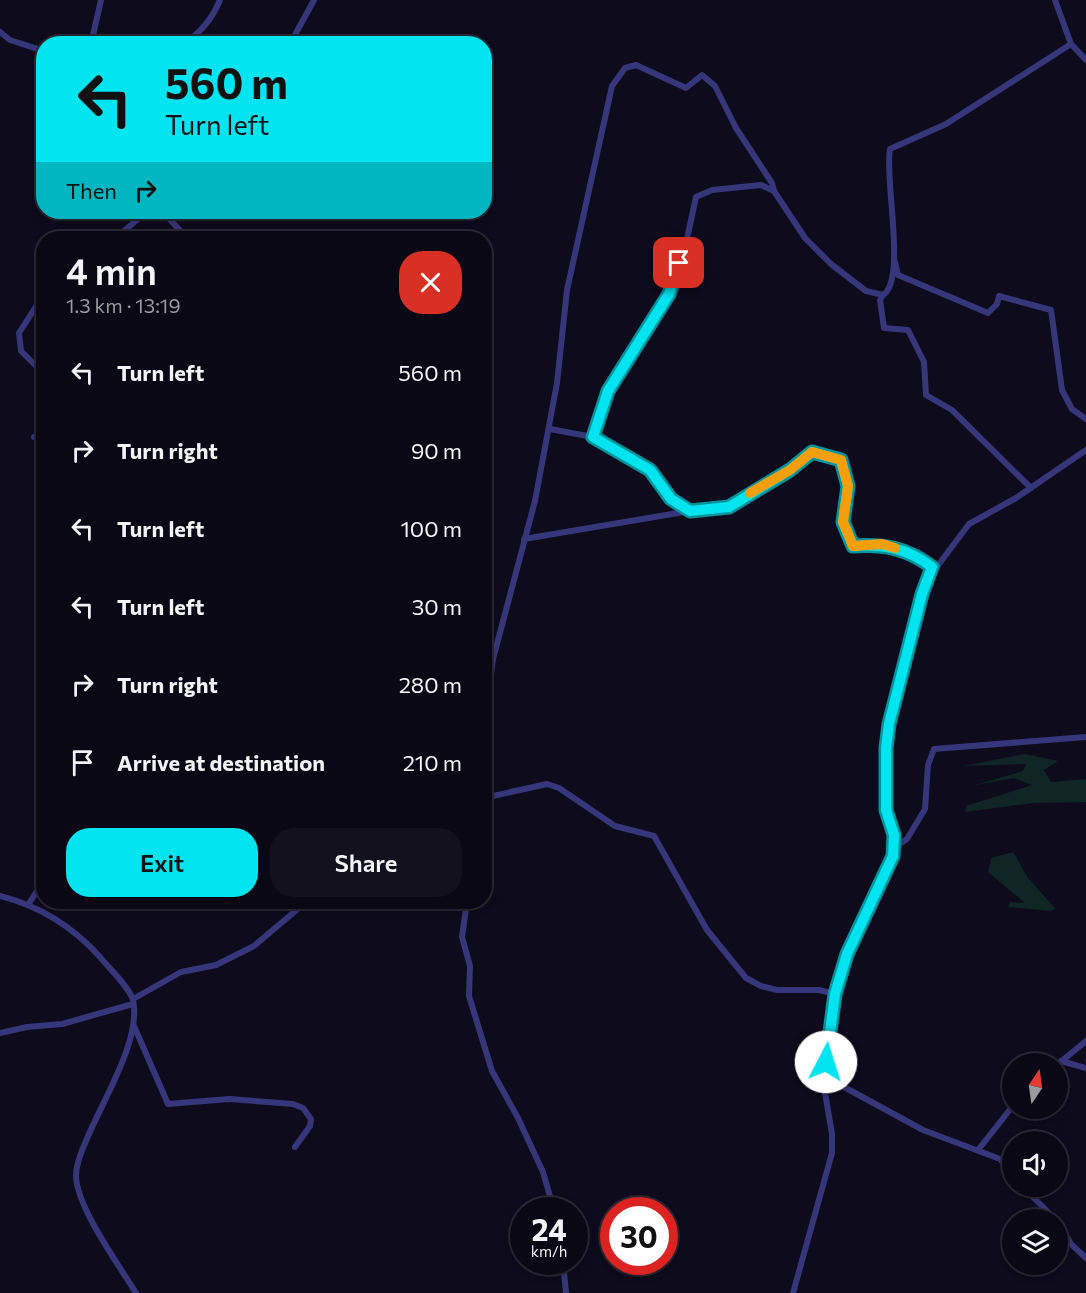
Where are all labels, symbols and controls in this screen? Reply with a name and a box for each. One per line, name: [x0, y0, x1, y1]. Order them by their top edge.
text: 560 m: [165, 56, 288, 108]
icon: left: [66, 60, 144, 138]
text: Turn left: [165, 108, 269, 141]
icon: right: [129, 174, 162, 207]
text: Then: [66, 177, 117, 204]
pin: [653, 237, 704, 288]
icon: arrive: [662, 246, 695, 279]
text: 4 min: [66, 248, 157, 292]
button: close: [399, 251, 462, 314]
text: 1.3 km · 13:19: [66, 293, 181, 317]
icon: left: [66, 356, 99, 389]
text: Turn left: [117, 359, 204, 386]
text: 560 m: [398, 359, 462, 386]
icon: right: [66, 434, 99, 467]
text: Turn right: [117, 437, 218, 464]
text: 90 m: [411, 437, 462, 464]
icon: left: [66, 512, 99, 545]
text: Turn left: [117, 515, 204, 542]
text: 100 m: [400, 515, 462, 542]
icon: left: [66, 590, 99, 623]
text: Turn left: [117, 593, 204, 620]
text: 30 m: [412, 593, 462, 620]
icon: right: [66, 668, 99, 701]
text: Turn right: [117, 671, 218, 698]
text: 280 m: [399, 671, 462, 698]
icon: arrive: [66, 746, 99, 779]
text: Arrive at destination: [117, 749, 325, 776]
text: 210 m: [403, 749, 462, 776]
button: Exit: [66, 828, 258, 897]
button: Share: [270, 828, 462, 897]
position arrow: [794, 1030, 858, 1094]
north arrow: [1002, 1053, 1068, 1119]
map controls: [1002, 1053, 1068, 1275]
button: sound: [1002, 1131, 1068, 1197]
speed limit sign: 30: [600, 1197, 678, 1275]
button: layers: [1002, 1209, 1068, 1275]
text: 24: [531, 1210, 567, 1247]
text: km/h: [531, 1242, 567, 1260]

